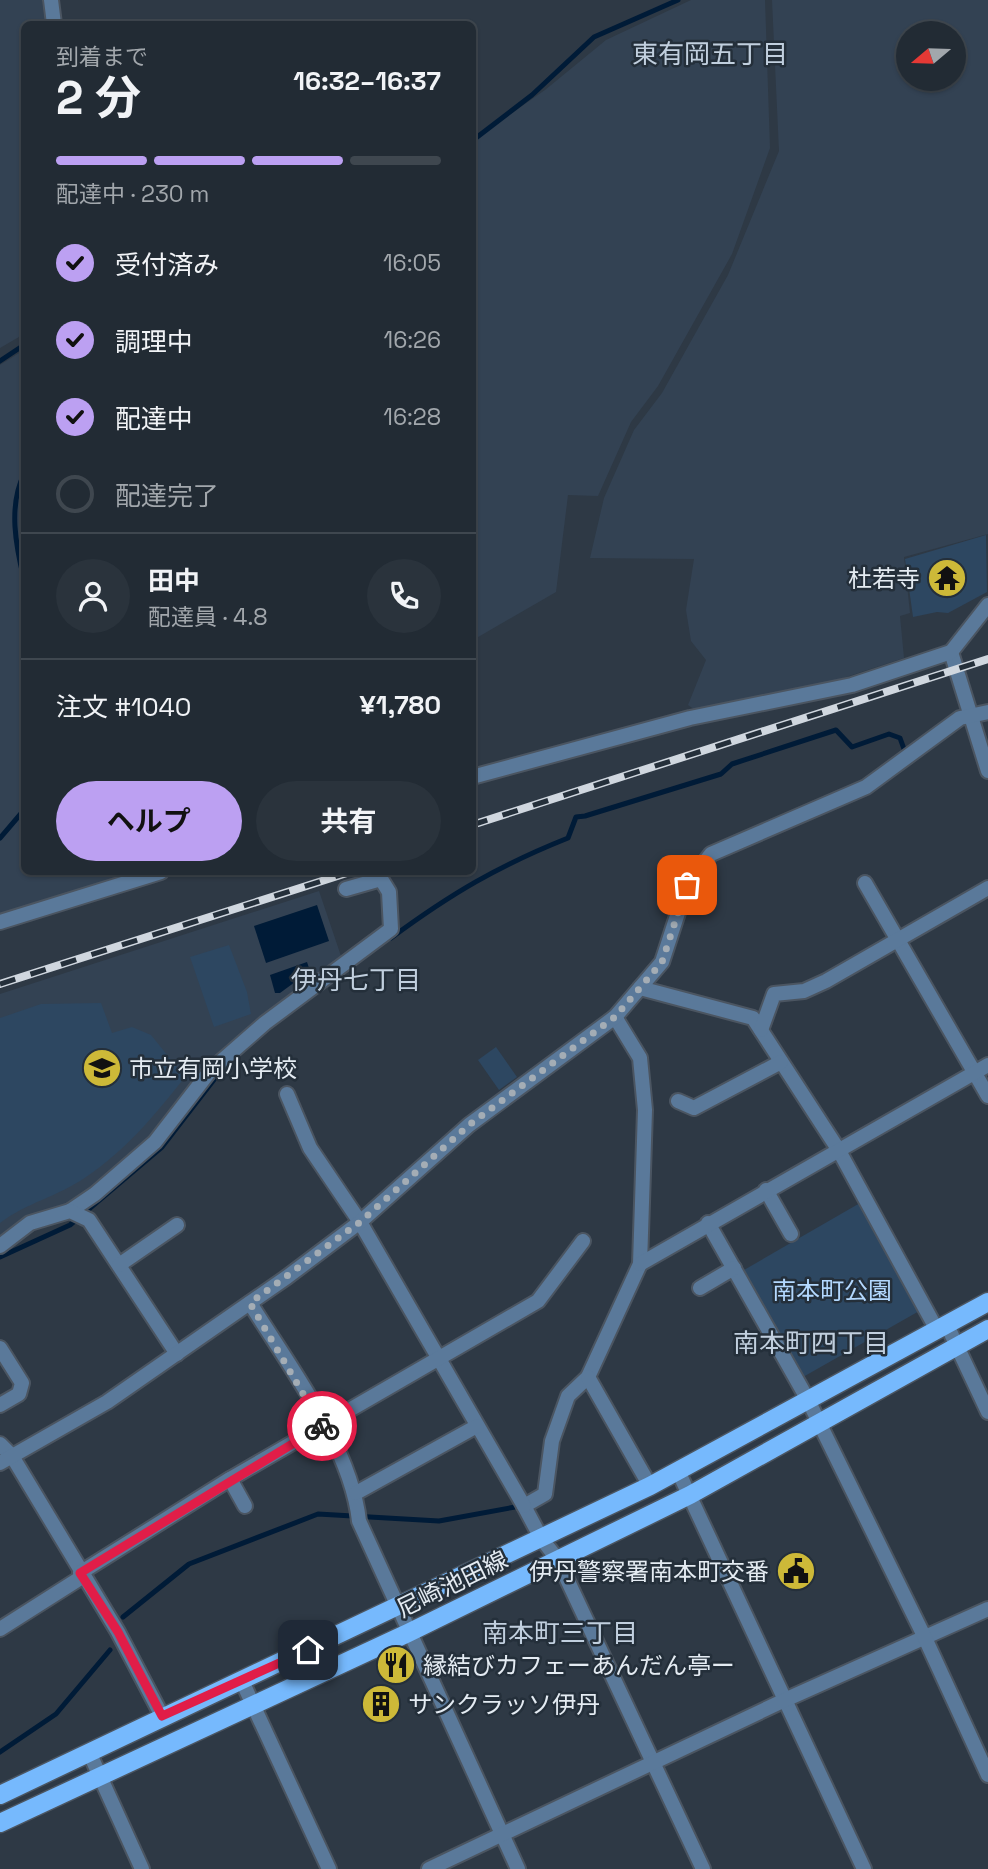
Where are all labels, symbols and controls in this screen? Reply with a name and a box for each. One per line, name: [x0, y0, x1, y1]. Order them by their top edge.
north arrow: [896, 21, 966, 91]
map controls: [896, 21, 966, 91]
district label: 東有岡五丁目: [632, 37, 788, 71]
text: 到着まで: [56, 42, 148, 72]
text: 16:32–16:37: [293, 64, 441, 98]
text: 2 分: [56, 69, 141, 127]
text: 配達中 · 230 m: [56, 179, 209, 209]
icon: check: [56, 244, 94, 282]
text: 受付済み: [115, 248, 219, 282]
text: 16:05: [383, 248, 441, 278]
icon: check: [56, 321, 94, 359]
text: 調理中: [115, 325, 193, 359]
text: 16:26: [384, 325, 441, 355]
icon: check: [56, 398, 94, 436]
text: 配達中: [115, 402, 193, 436]
text: 16:28: [383, 402, 441, 432]
text: 配達完了: [115, 479, 219, 513]
temple icon: 杜若寺: [926, 557, 968, 599]
button: person: [56, 559, 130, 633]
button: phone: [367, 559, 441, 633]
place label: 杜若寺: [848, 563, 920, 594]
text: 田中: [148, 564, 200, 598]
text: 配達員 · 4.8: [148, 602, 268, 632]
text: ¥1,780: [360, 688, 441, 722]
text: 注文 #1040: [56, 690, 191, 724]
button: ヘルプ: [56, 781, 242, 861]
button: 共有: [256, 781, 441, 861]
pin: [657, 855, 717, 915]
icon: bag: [668, 866, 706, 904]
district label: 伊丹七丁目: [291, 963, 421, 997]
school or university icon: 市立有岡小学校: [81, 1047, 123, 1089]
place label: 市立有岡小学校: [129, 1053, 297, 1084]
park label: 南本町公園: [772, 1275, 892, 1306]
district label: 南本町四丁目: [733, 1326, 889, 1360]
courier: [287, 1391, 357, 1461]
icon: bike: [303, 1407, 341, 1445]
street label: 尼崎池田線: [391, 1544, 513, 1624]
public building icon: 伊丹警察署南本町交番: [775, 1550, 817, 1592]
place label: 伊丹警察署南本町交番: [529, 1556, 769, 1587]
district label: 南本町三丁目: [482, 1616, 638, 1650]
pin: [278, 1620, 338, 1680]
icon: home: [289, 1631, 327, 1669]
restaurant icon: 縁結びカフェーあんだん亭ー: [375, 1644, 417, 1686]
place label: 縁結びカフェーあんだん亭ー: [423, 1650, 735, 1681]
building icon: サンクラッソ伊丹: [360, 1683, 402, 1725]
place label: サンクラッソ伊丹: [408, 1689, 600, 1720]

